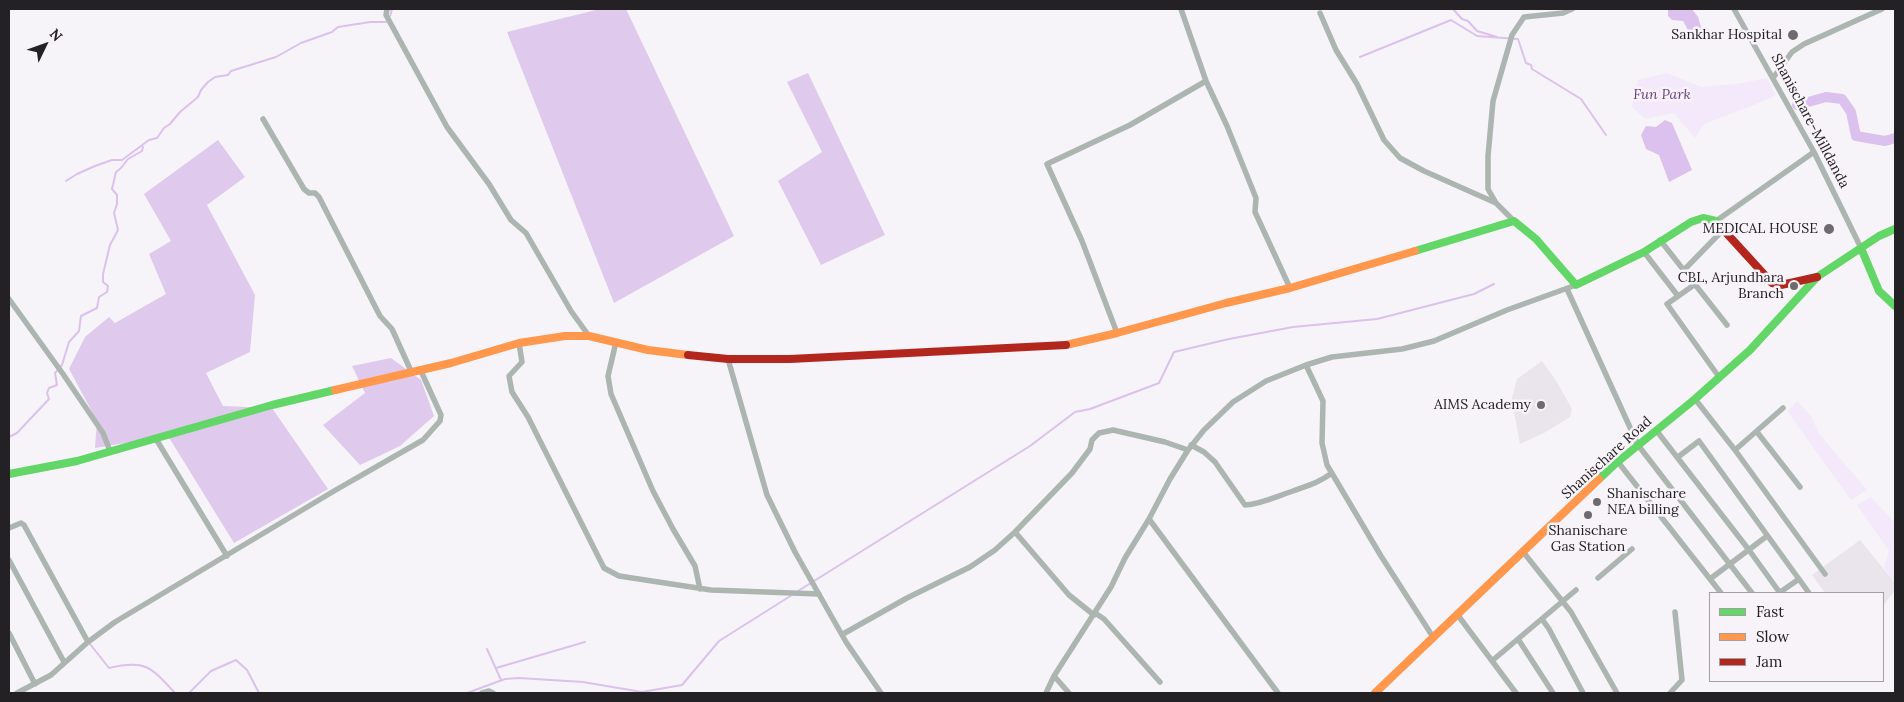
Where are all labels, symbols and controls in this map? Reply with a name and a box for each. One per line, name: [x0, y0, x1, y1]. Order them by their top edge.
north arrow: [20, 20, 70, 70]
text: N: [46, 25, 66, 45]
place label: Sankhar Hospital: [1671, 27, 1782, 43]
marker: Sankhar Hospital: [1786, 28, 1800, 42]
street label: Shanischare-Milldanda: [1767, 51, 1853, 191]
park label: Fun Park: [1633, 87, 1691, 103]
place label: MEDICAL HOUSE: [1702, 221, 1818, 237]
marker: MEDICAL HOUSE: [1822, 222, 1836, 236]
place label: CBL, Arjundhara Branch: [1678, 270, 1784, 302]
marker: CBL, Arjundhara Branch: [1788, 280, 1800, 292]
place label: AIMS Academy: [1434, 397, 1531, 413]
marker: AIMS Academy: [1535, 399, 1547, 411]
street label: Shanischare Road: [1559, 413, 1655, 503]
place label: Shanischare NEA billing: [1607, 486, 1686, 518]
marker: Shanischare NEA billing: [1591, 496, 1603, 508]
marker: Shanischare Gas Station: [1582, 509, 1594, 521]
place label: Shanischare Gas Station: [1548, 523, 1628, 556]
legend: [1709, 592, 1884, 682]
text: Fast: [1756, 602, 1784, 621]
text: Slow: [1756, 627, 1789, 646]
text: Jam: [1756, 652, 1783, 671]

